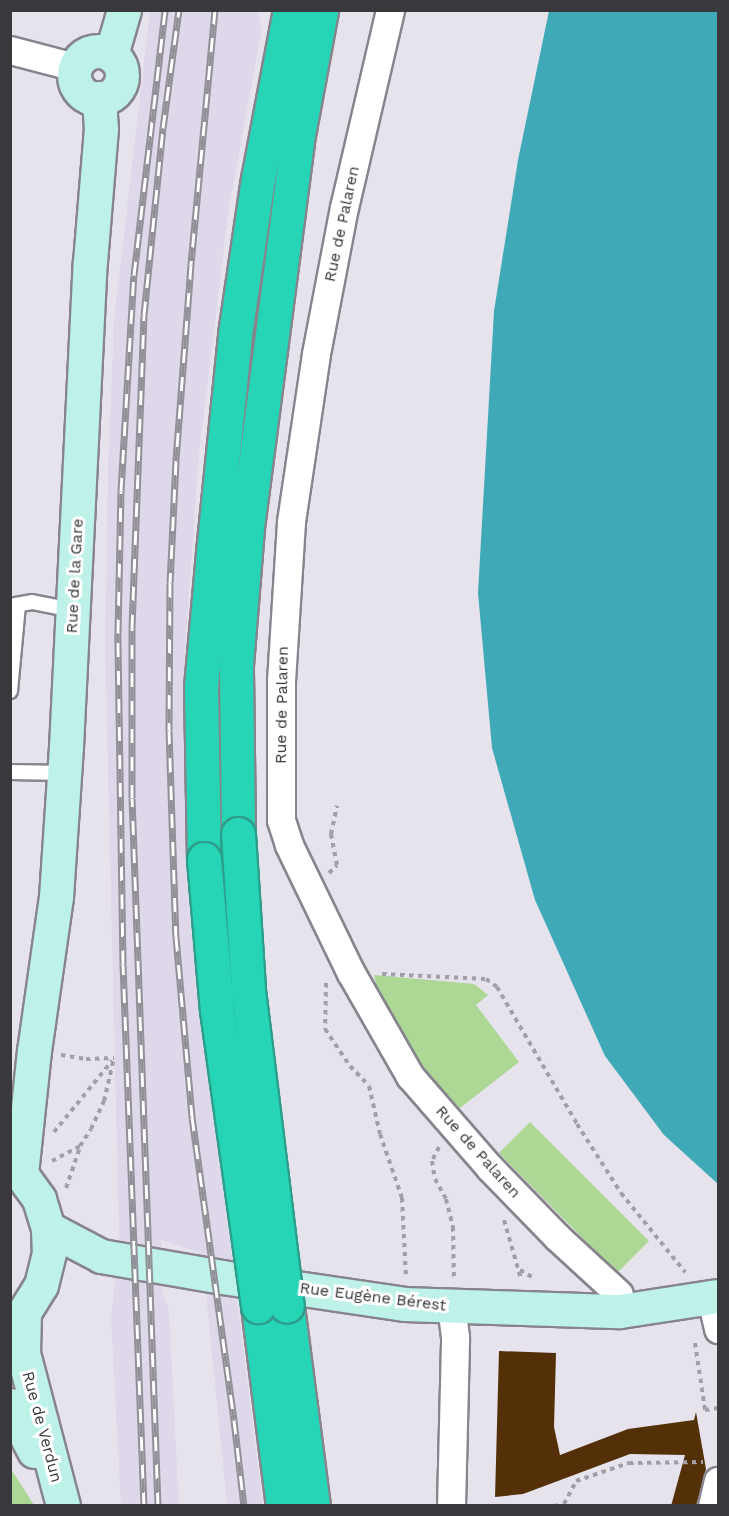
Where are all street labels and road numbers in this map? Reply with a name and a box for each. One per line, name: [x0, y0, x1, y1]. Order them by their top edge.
street label: Rue de Palaren: [320, 164, 364, 284]
street label: Rue de la Gare: [62, 518, 88, 634]
street label: Rue de Palaren: [271, 646, 293, 764]
street label: Rue de Palaren: [431, 1102, 525, 1202]
street label: Rue Eugène Bérest: [299, 1278, 447, 1316]
street label: Rue de Verdun: [18, 1369, 66, 1485]

